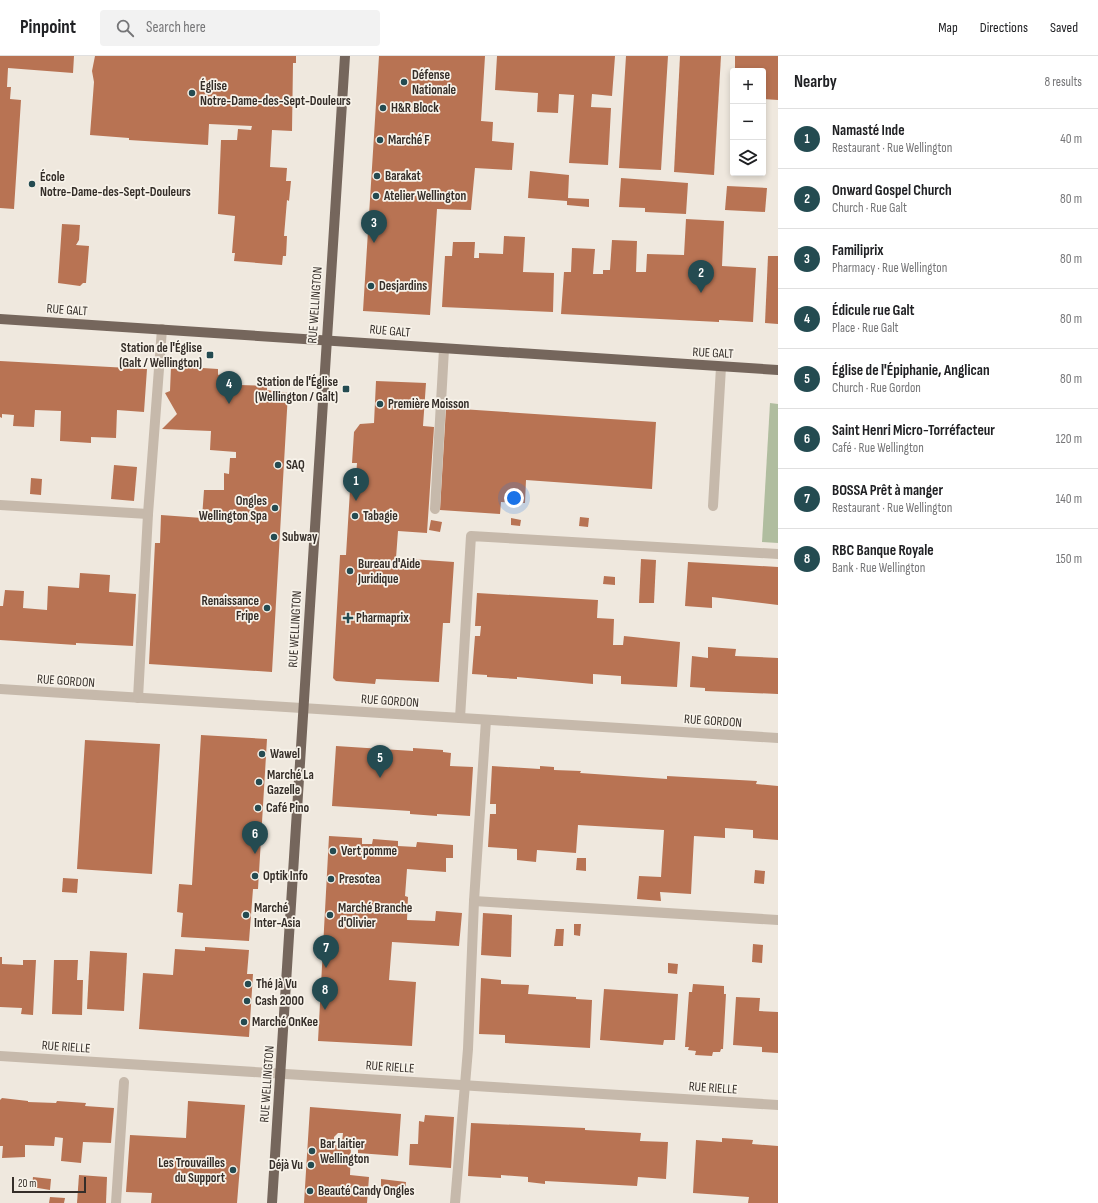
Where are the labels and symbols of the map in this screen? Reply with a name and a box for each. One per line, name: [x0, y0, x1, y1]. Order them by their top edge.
place label: Défense Nationale: [412, 67, 457, 98]
marker: Défense Nationale: [399, 77, 409, 87]
place label: Église Notre-Dame-des-Sept-Douleurs: [200, 78, 351, 109]
marker: Église Notre-Dame-des-Sept-Douleurs: [187, 88, 197, 98]
place label: H&R Block: [391, 100, 439, 116]
marker: H&R Block: [378, 103, 388, 113]
place label: Marché F: [388, 132, 430, 148]
marker: Marché F: [375, 135, 385, 145]
place label: Barakat: [385, 168, 421, 184]
place label: École Notre-Dame-des-Sept-Douleurs: [40, 169, 191, 200]
marker: Barakat: [372, 171, 382, 181]
marker: École Notre-Dame-des-Sept-Douleurs: [27, 179, 37, 189]
place label: Atelier Wellington: [383, 188, 466, 204]
marker: Atelier Wellington: [371, 191, 381, 201]
pin: 3: [361, 210, 387, 243]
pin: 2: [688, 260, 714, 293]
street label: RUE WELLINGTON: [304, 266, 326, 344]
place label: Desjardins: [379, 278, 427, 294]
marker: Desjardins: [366, 281, 376, 291]
street label: RUE GALT: [46, 301, 88, 319]
street label: RUE GALT: [369, 321, 411, 341]
place label: Station de l'Église (Galt / Wellington): [119, 340, 202, 371]
street label: RUE GALT: [692, 344, 734, 362]
marker: Station de l'Église (Galt / Wellington): [205, 350, 215, 360]
pin: 4: [216, 371, 242, 404]
place label: Station de l'Église (Wellington / Galt): [255, 374, 338, 405]
marker: Station de l'Église (Wellington / Galt): [341, 384, 351, 394]
place label: Première Moisson: [388, 396, 470, 412]
marker: Première Moisson: [375, 399, 385, 409]
place label: SAQ: [286, 457, 305, 473]
marker: SAQ: [273, 460, 283, 470]
pin: 1: [343, 468, 369, 501]
your location: [504, 488, 524, 508]
place label: Ongles Wellington Spa: [199, 493, 267, 524]
marker: Ongles Wellington Spa: [270, 503, 280, 513]
place label: Tabagie: [363, 508, 398, 524]
marker: Tabagie: [350, 511, 360, 521]
place label: Subway: [282, 529, 318, 545]
marker: Subway: [269, 532, 279, 542]
place label: Bureau d'Aide Juridique: [357, 556, 421, 587]
marker: Bureau d'Aide Juridique: [345, 566, 355, 576]
street label: RUE WELLINGTON: [285, 590, 305, 668]
place label: Renaissance Fripe: [201, 593, 259, 624]
marker: Renaissance Fripe: [262, 603, 272, 613]
place label: Pharmaprix: [356, 610, 409, 626]
marker: Pharmaprix: [343, 613, 353, 623]
street label: RUE GORDON: [36, 671, 96, 691]
street label: RUE GORDON: [360, 691, 420, 711]
street label: RUE GORDON: [683, 711, 743, 731]
pin: 5: [367, 745, 393, 778]
place label: Wawel: [270, 746, 300, 762]
marker: Wawel: [257, 749, 267, 759]
place label: Marché La Gazelle: [267, 767, 314, 798]
marker: Marché La Gazelle: [254, 777, 264, 787]
place label: Café Pino: [266, 800, 310, 816]
marker: Café Pino: [253, 803, 263, 813]
pin: 6: [242, 821, 268, 854]
place label: Vert pomme: [341, 843, 398, 859]
marker: Vert pomme: [328, 846, 338, 856]
place label: Optik Info: [263, 868, 308, 884]
marker: Optik Info: [250, 871, 260, 881]
place label: Presotea: [339, 871, 380, 887]
marker: Presotea: [326, 874, 336, 884]
place label: Marché Inter-Asia: [254, 900, 301, 931]
place label: Marché Branche d'Olivier: [338, 900, 413, 931]
marker: Marché Inter-Asia: [241, 910, 251, 920]
marker: Marché Branche d'Olivier: [325, 910, 335, 920]
pin: 7: [313, 935, 339, 968]
place label: Thé Jà Vu: [256, 976, 297, 992]
pin: 8: [312, 977, 338, 1010]
marker: Thé Jà Vu: [243, 979, 253, 989]
place label: Cash 2000: [255, 993, 304, 1009]
marker: Cash 2000: [242, 996, 252, 1006]
place label: Marché OnKee: [252, 1014, 319, 1030]
marker: Marché OnKee: [239, 1017, 249, 1027]
street label: RUE RIELLE: [41, 1037, 91, 1057]
street label: RUE WELLINGTON: [256, 1045, 278, 1123]
street label: RUE RIELLE: [365, 1057, 415, 1077]
street label: RUE RIELLE: [688, 1078, 738, 1098]
place label: Bar laitier Wellington: [320, 1136, 370, 1167]
marker: Bar laitier Wellington: [307, 1146, 317, 1156]
place label: Les Trouvailles du Support: [158, 1155, 226, 1186]
place label: Déjà Vu: [269, 1157, 303, 1173]
marker: Déjà Vu: [306, 1160, 316, 1170]
marker: Les Trouvailles du Support: [228, 1165, 238, 1175]
scale bar: [12, 1175, 86, 1194]
place label: Beauté Candy Ongles: [318, 1183, 415, 1199]
marker: Beauté Candy Ongles: [305, 1186, 315, 1196]

